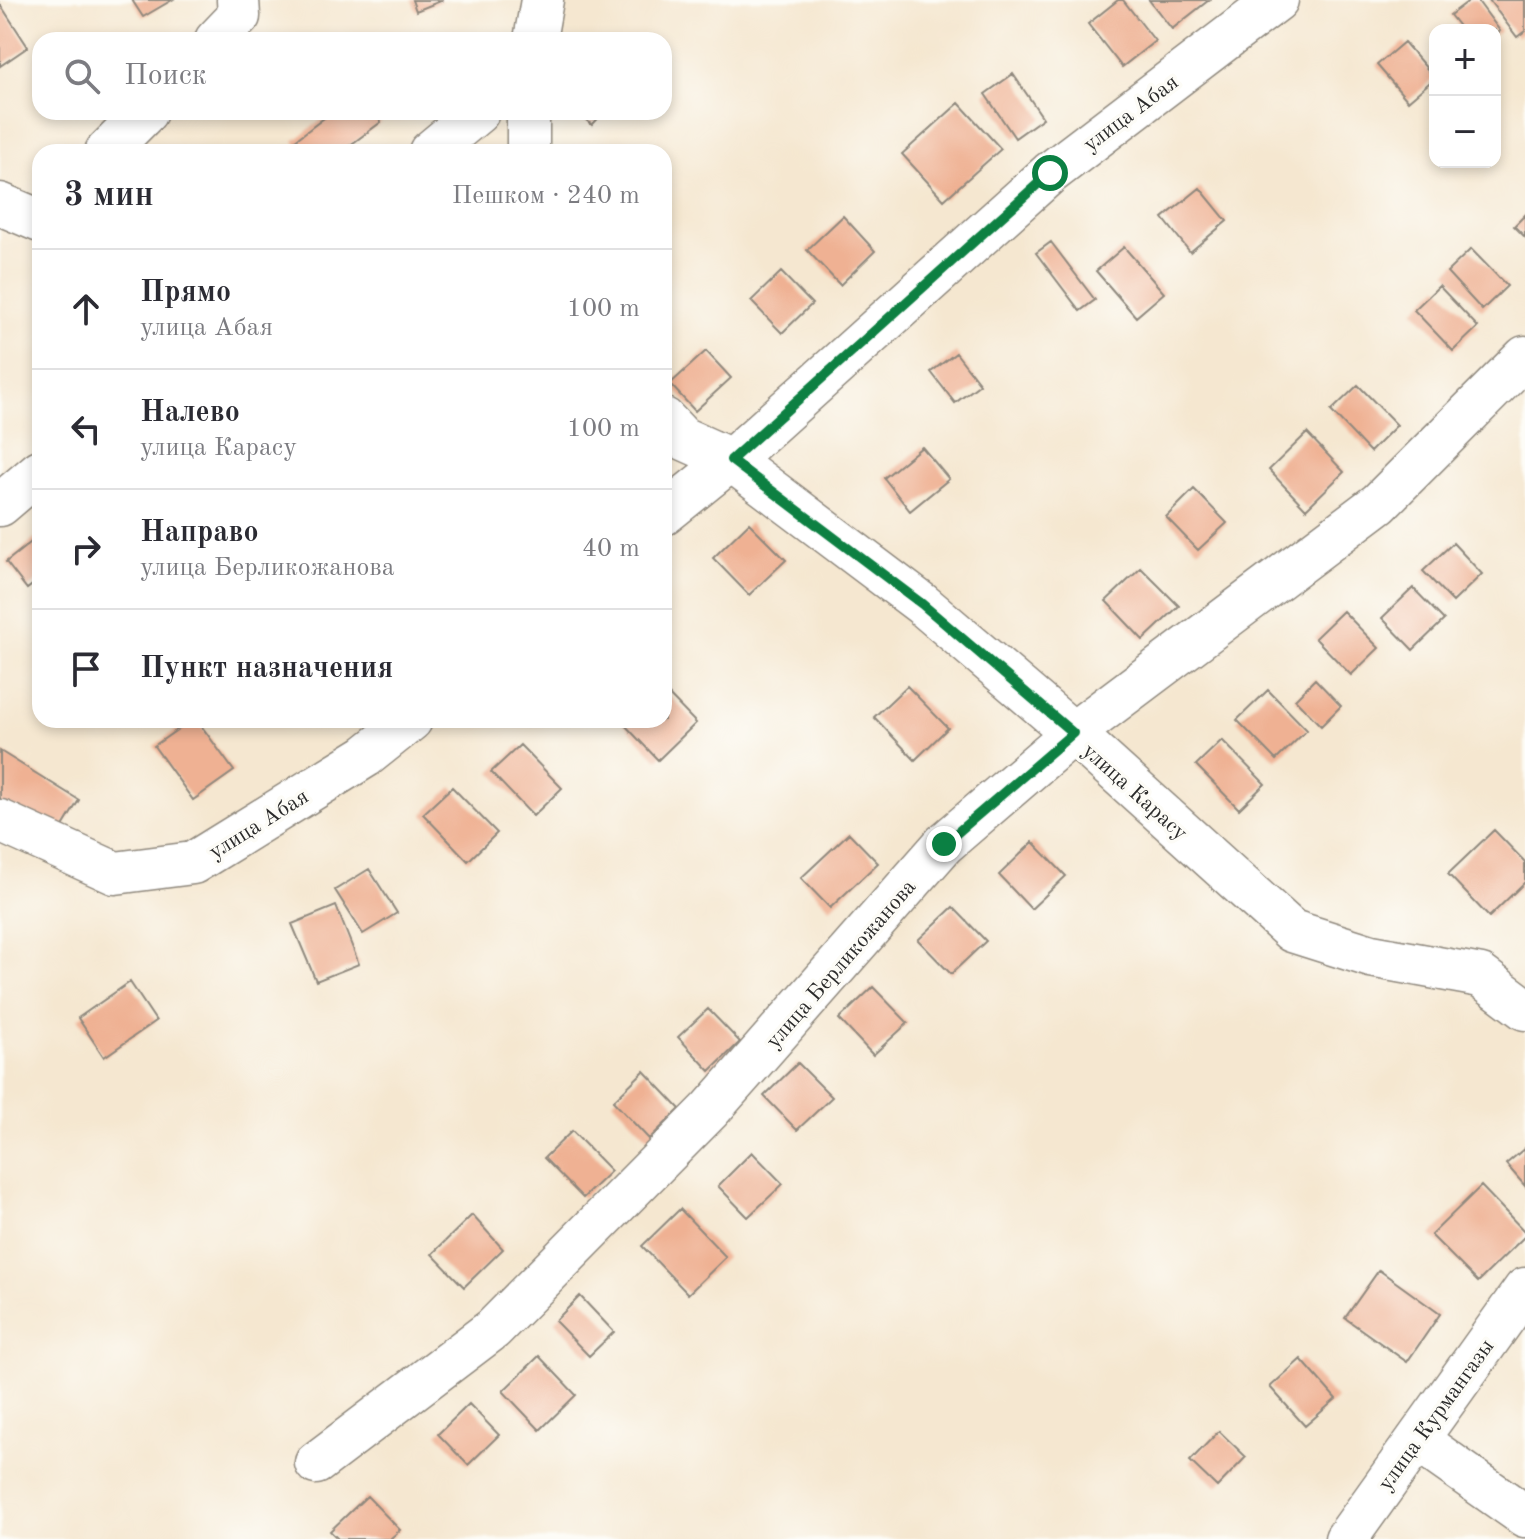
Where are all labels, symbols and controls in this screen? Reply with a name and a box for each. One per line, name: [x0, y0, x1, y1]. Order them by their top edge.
map controls: [1429, 24, 1501, 168]
button: +: [1429, 24, 1501, 96]
search box: [32, 32, 672, 120]
icon: search: [60, 54, 104, 98]
text: Поиск: [124, 61, 207, 91]
street label: улица Абая: [1080, 71, 1183, 156]
button: −: [1429, 96, 1501, 168]
route start: [1032, 155, 1068, 191]
text: 3 мин: [64, 179, 154, 213]
text: Пешком · 240 m: [452, 183, 640, 209]
text: Прямо: [140, 278, 231, 308]
icon: ahead: [64, 287, 108, 331]
text: 100 m: [567, 296, 640, 322]
text: улица Абая: [140, 315, 273, 341]
text: Налево: [140, 398, 240, 428]
icon: left: [64, 407, 108, 451]
text: 100 m: [567, 416, 640, 442]
text: улица Карасу: [140, 435, 297, 461]
text: Направо: [140, 518, 259, 548]
icon: right: [64, 527, 108, 571]
text: 40 m: [582, 536, 640, 562]
text: улица Берликожанова: [140, 555, 395, 581]
icon: arrive: [64, 647, 108, 691]
text: Пункт назначения: [140, 654, 393, 684]
street label: улица Карасу: [1078, 740, 1192, 845]
street label: улица Абая: [206, 786, 313, 864]
route end: [926, 826, 962, 862]
street label: улица Берликожанова: [763, 876, 921, 1053]
street label: улица Курмангазы: [1375, 1336, 1499, 1495]

